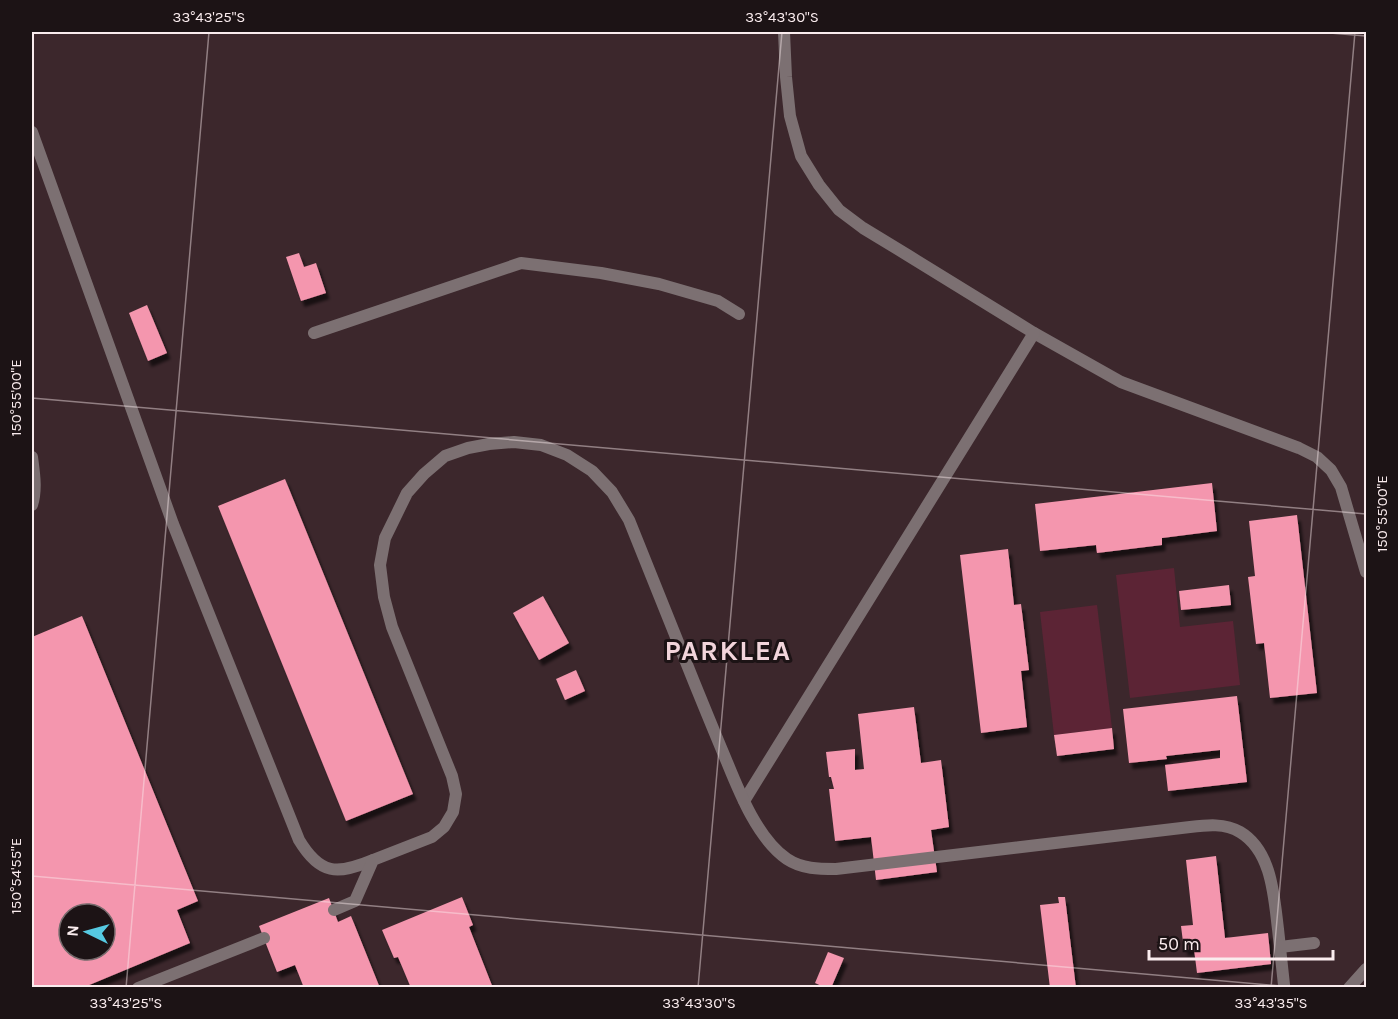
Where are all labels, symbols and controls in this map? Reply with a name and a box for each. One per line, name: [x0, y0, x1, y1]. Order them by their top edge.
text: 33°43'25"S: [173, 8, 245, 26]
text: 33°43'30"S: [745, 8, 819, 26]
text: 150°55'00"E: [7, 359, 25, 437]
text: 150°55'00"E: [1373, 475, 1391, 553]
district label: PARKLEA: [664, 634, 792, 667]
text: 150°54'55"E: [7, 838, 25, 914]
north arrow: [57, 902, 117, 962]
scale bar: [1149, 923, 1334, 961]
text: N: [63, 924, 83, 937]
text: 50 m: [1158, 933, 1200, 955]
text: 33°43'25"S: [90, 994, 162, 1012]
text: 33°43'30"S: [662, 994, 736, 1012]
text: 33°43'35"S: [1234, 994, 1308, 1012]

